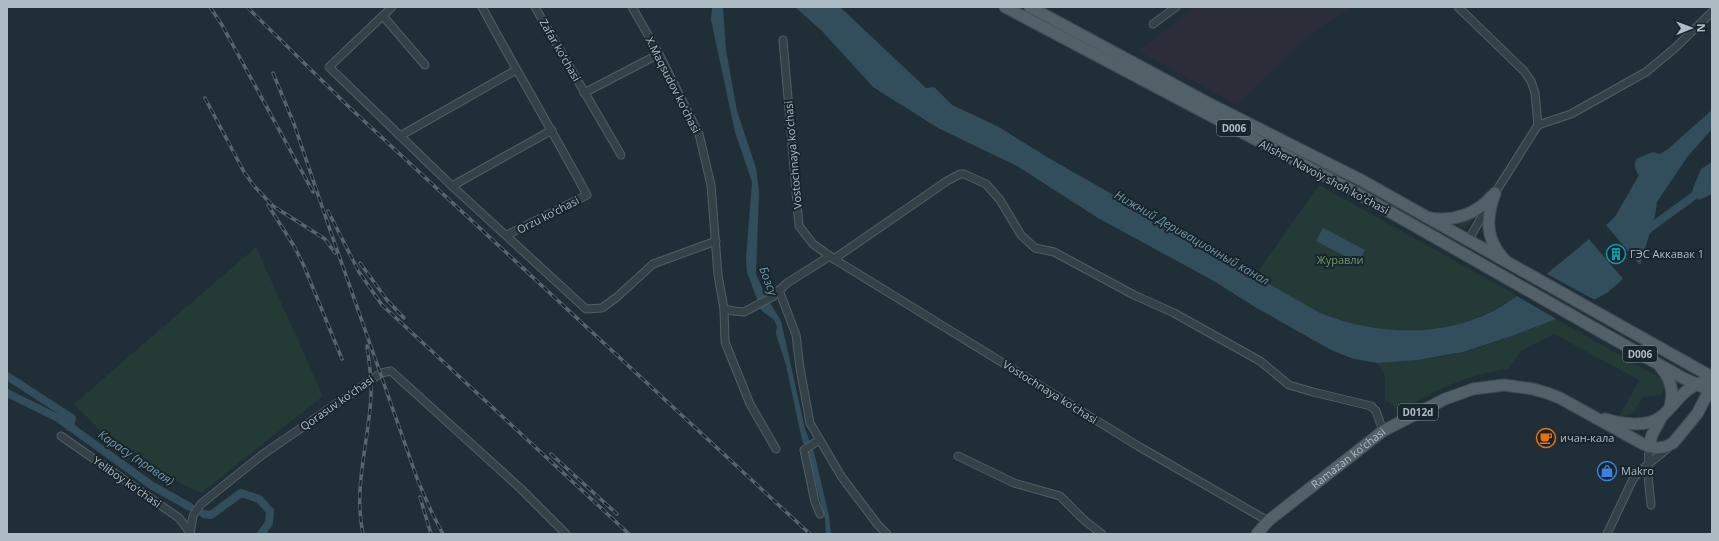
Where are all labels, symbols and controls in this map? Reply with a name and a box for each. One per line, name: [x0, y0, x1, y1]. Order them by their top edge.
north arrow: [1671, 8, 1711, 48]
street label: Zafar ko‘chasi: [536, 16, 584, 84]
text: N: [1694, 23, 1709, 32]
street label: X.Maqsudov ko‘chasi: [643, 34, 704, 135]
street label: Vostochnaya ko‘chasi: [780, 100, 805, 210]
road number: D006: [1217, 120, 1251, 136]
street label: Alisher Navoiy shoh koʻchasi: [1257, 136, 1392, 217]
water label: Нижний Деривационный канал: [1112, 186, 1273, 289]
street label: Orzu ko‘chasi: [514, 192, 582, 237]
building icon: ГЭС Аккавак 1: [1605, 243, 1627, 265]
place label: ГЭС Аккавак 1: [1630, 246, 1704, 261]
park label: Журавли: [1316, 252, 1364, 267]
water label: Бозсу: [755, 264, 782, 299]
road number: D006: [1623, 346, 1657, 362]
street label: Vostochnaya ko‘chasi: [1000, 356, 1100, 427]
street label: Qorasuv ko‘chasi: [297, 372, 376, 434]
road number: D012d: [1398, 404, 1438, 420]
street label: Ramazan ko‘chasi: [1308, 424, 1388, 492]
water label: Карасу (правая): [95, 426, 178, 489]
cafe icon: ичан-кала: [1535, 427, 1557, 449]
place label: ичан-кала: [1560, 430, 1614, 445]
street label: Yeliboy ko‘chasi: [90, 452, 164, 511]
shop icon: Makro: [1596, 460, 1618, 482]
place label: Makro: [1621, 463, 1654, 478]

